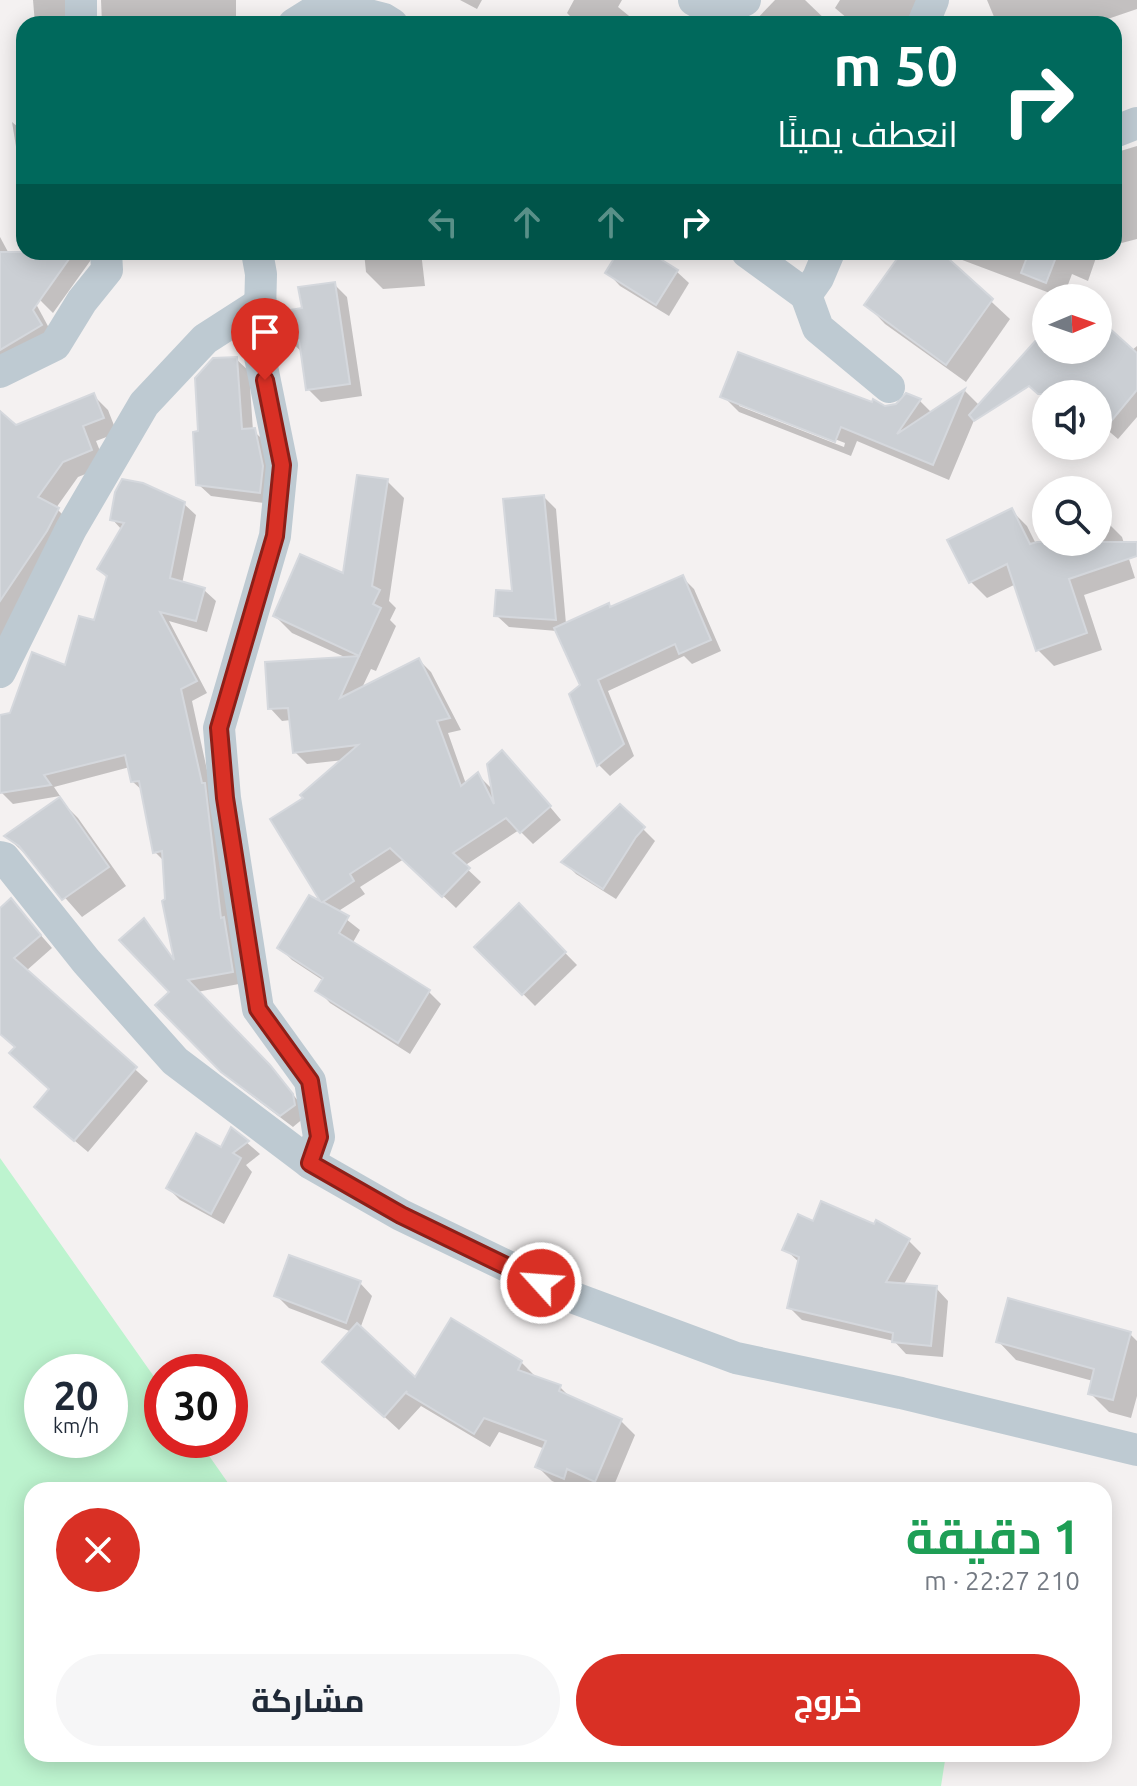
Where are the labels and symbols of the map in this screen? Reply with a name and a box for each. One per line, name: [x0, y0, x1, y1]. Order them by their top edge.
north arrow: [1032, 284, 1112, 364]
pin: [231, 298, 299, 380]
position arrow: [499, 1241, 583, 1325]
speed limit sign: 30: [144, 1354, 248, 1458]

